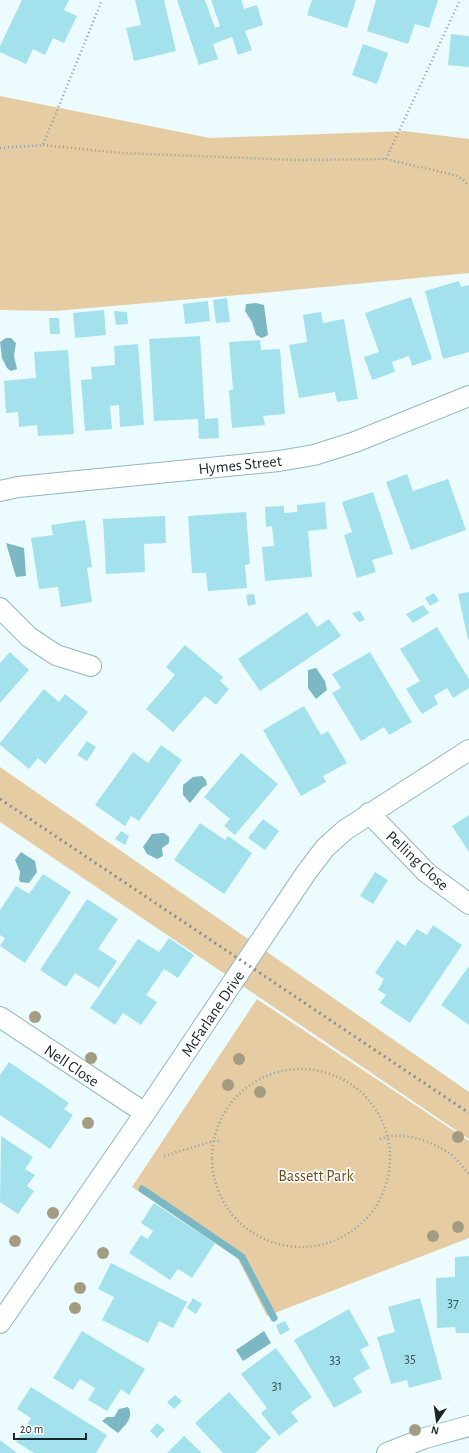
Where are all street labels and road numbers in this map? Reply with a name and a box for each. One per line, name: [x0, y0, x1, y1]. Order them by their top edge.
street label: Hymes Street: [198, 453, 283, 478]
street label: Pelling Close: [383, 828, 452, 893]
street label: McFarlane Drive: [178, 968, 247, 1059]
street label: Nell Close: [41, 1042, 102, 1090]

